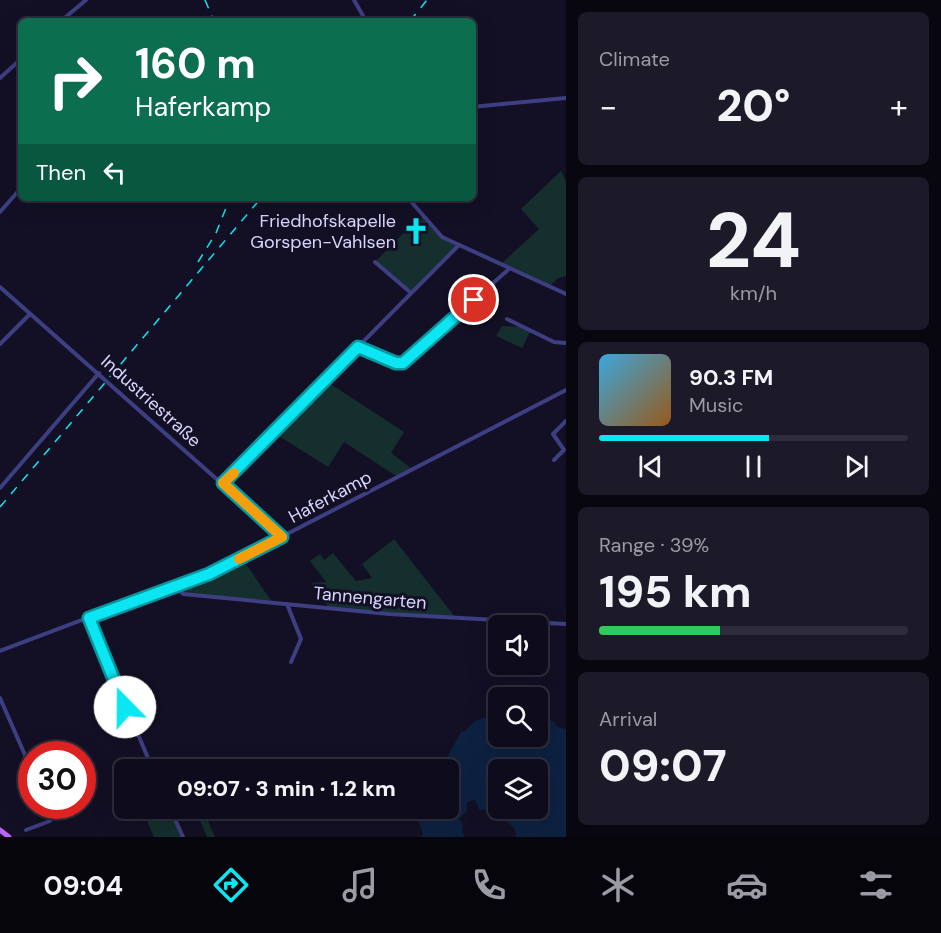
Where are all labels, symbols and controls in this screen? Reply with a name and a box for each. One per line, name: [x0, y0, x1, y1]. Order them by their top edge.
text: 160 m: [135, 36, 256, 91]
icon: right: [36, 42, 114, 120]
text: Climate: [599, 46, 670, 72]
text: 20°: [716, 76, 791, 135]
text: −: [599, 85, 617, 128]
text: +: [890, 85, 908, 128]
text: Haferkamp: [135, 89, 271, 124]
icon: left: [98, 156, 131, 189]
text: Then: [36, 158, 86, 187]
text: 24: [706, 190, 801, 291]
place label: Friedhofskapelle Gorspen-Vahlsen: [250, 209, 396, 254]
church icon: Friedhofskapelle Gorspen-Vahlsen: [401, 216, 431, 246]
pin: [448, 274, 499, 325]
text: km/h: [730, 280, 777, 306]
icon: arrive: [457, 283, 490, 316]
street label: Industriestraße: [96, 350, 206, 452]
text: 90.3 FM: [689, 363, 773, 392]
text: Music: [689, 392, 744, 418]
icon: previous: [634, 450, 667, 483]
icon: pause: [737, 450, 770, 483]
icon: next: [840, 450, 873, 483]
street label: Haferkamp: [284, 465, 376, 529]
text: Range · 39%: [599, 532, 709, 558]
text: 195 km: [599, 562, 752, 621]
street label: Tannengarten: [312, 581, 428, 615]
map controls: [488, 615, 548, 819]
button: sound: [488, 615, 548, 675]
position arrow: [93, 675, 157, 739]
button: search: [488, 687, 548, 747]
text: Arrival: [599, 706, 657, 732]
text: 09:07: [599, 736, 727, 795]
speed limit sign: 30: [18, 741, 96, 819]
button: layers: [488, 759, 548, 819]
text: 09:07 · 3 min · 1.2 km: [177, 774, 396, 803]
icon: directions: [210, 864, 252, 906]
icon: music: [339, 864, 381, 906]
icon: phone: [468, 864, 510, 906]
icon: climate: [597, 864, 639, 906]
icon: car: [726, 864, 768, 906]
icon: filters: [855, 864, 897, 906]
text: 09:04: [44, 868, 123, 903]

